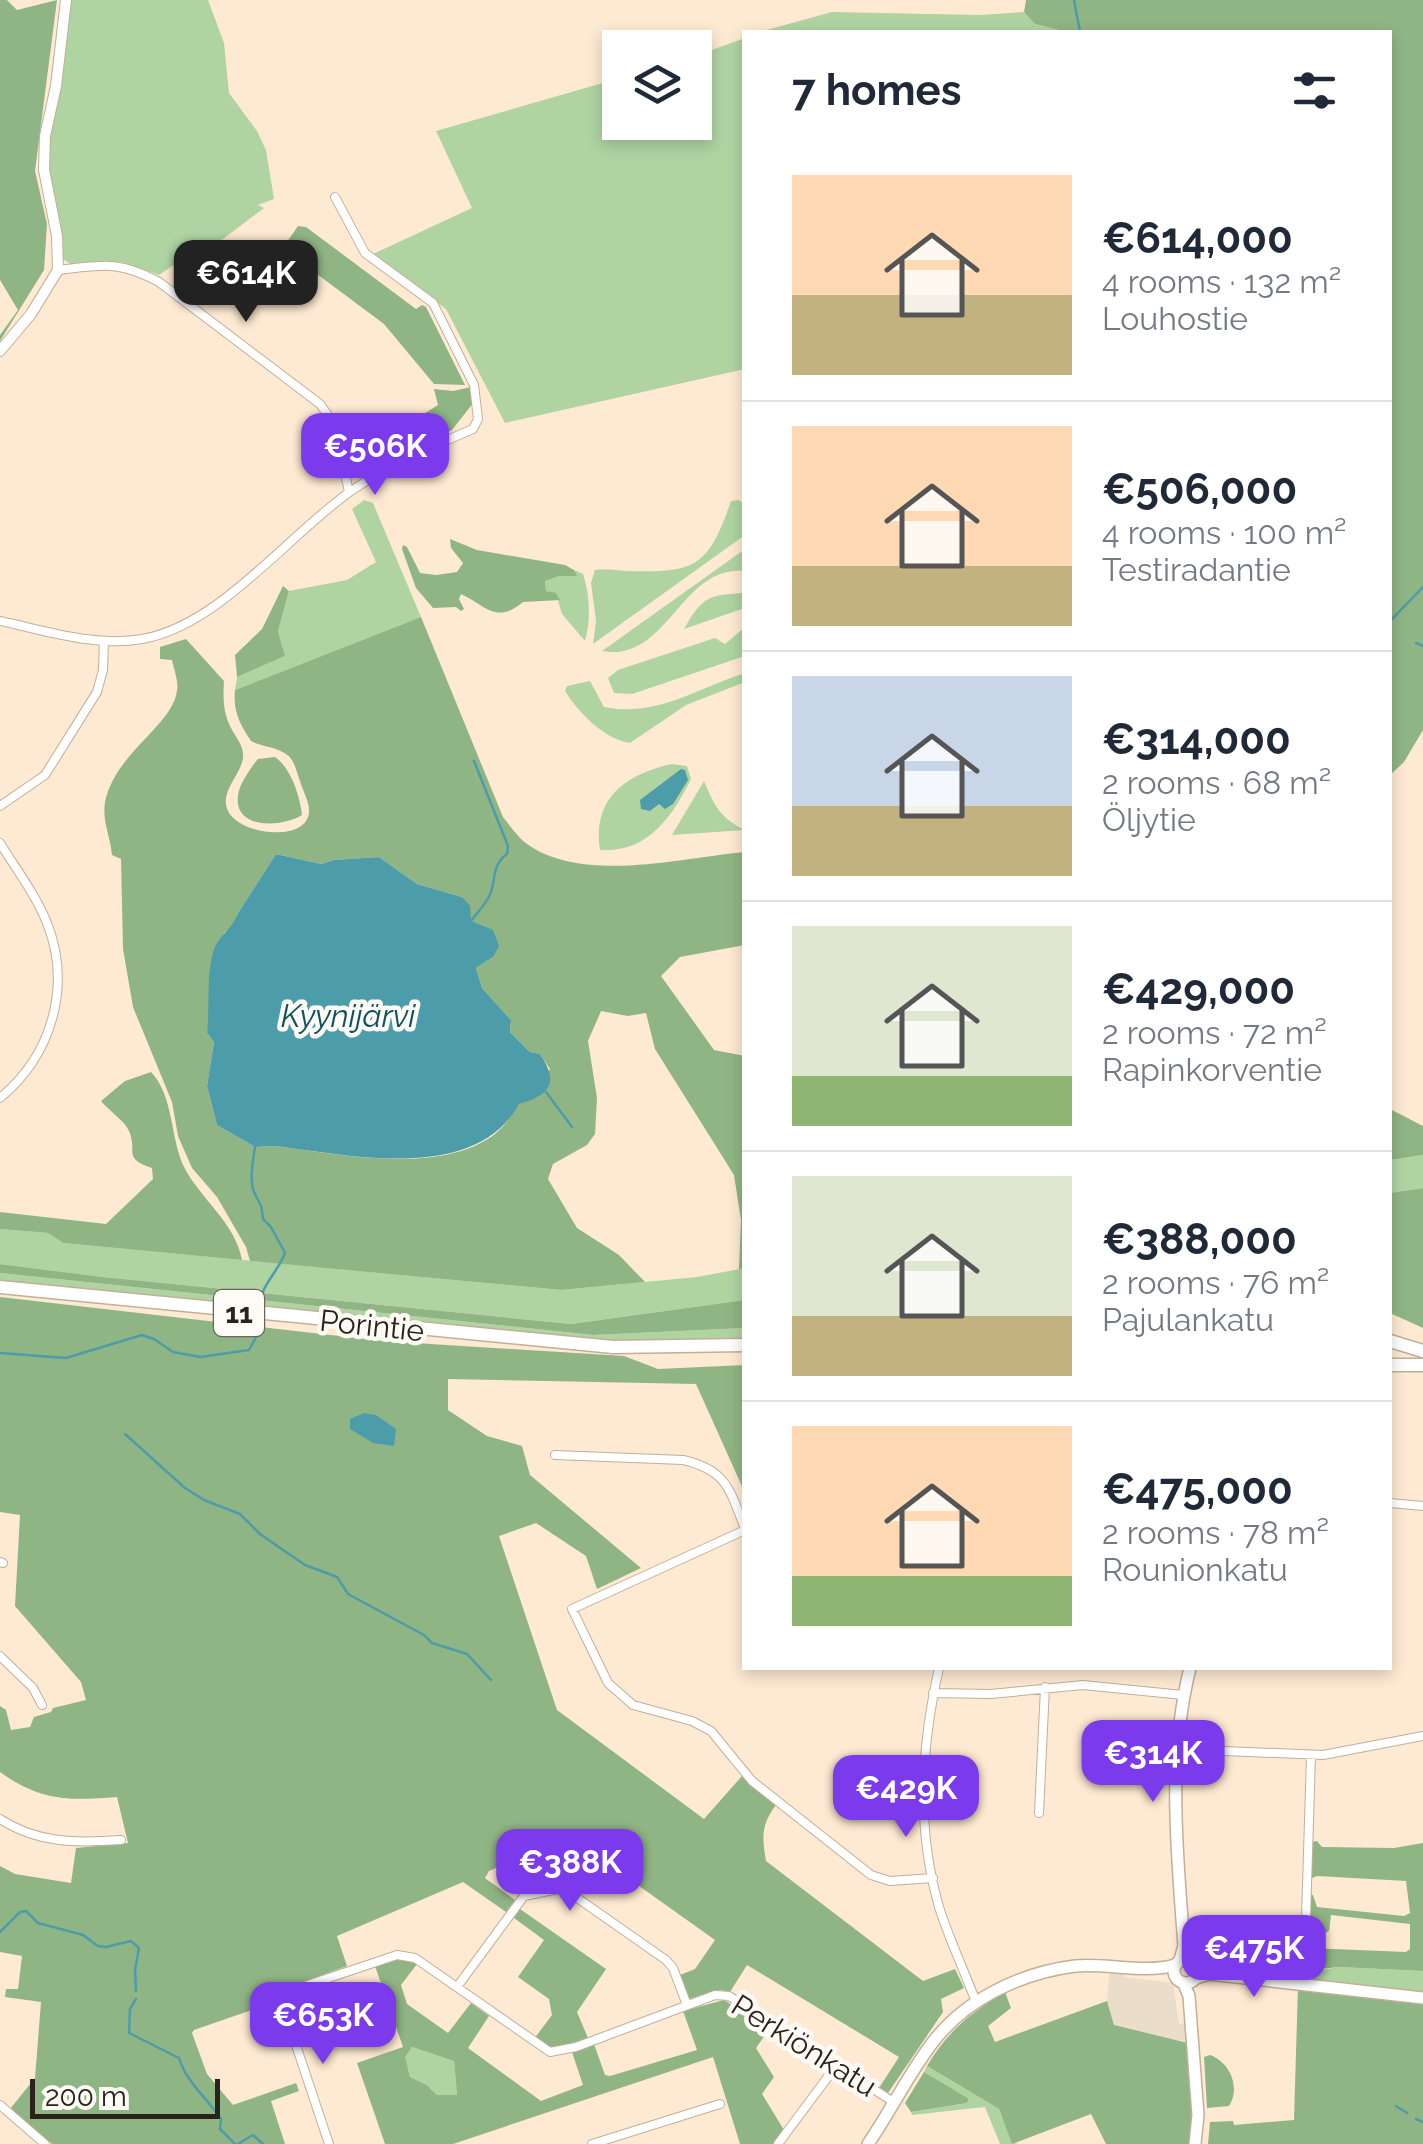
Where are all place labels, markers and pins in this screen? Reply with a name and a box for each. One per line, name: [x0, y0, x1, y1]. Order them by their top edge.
pin: €614K: [176, 240, 316, 325]
pin: €506K: [305, 413, 445, 498]
pin: €314K: [1083, 1720, 1223, 1805]
pin: €429K: [836, 1755, 976, 1840]
pin: €388K: [500, 1829, 640, 1914]
pin: €475K: [1184, 1915, 1324, 2000]
pin: €653K: [253, 1982, 393, 2067]

